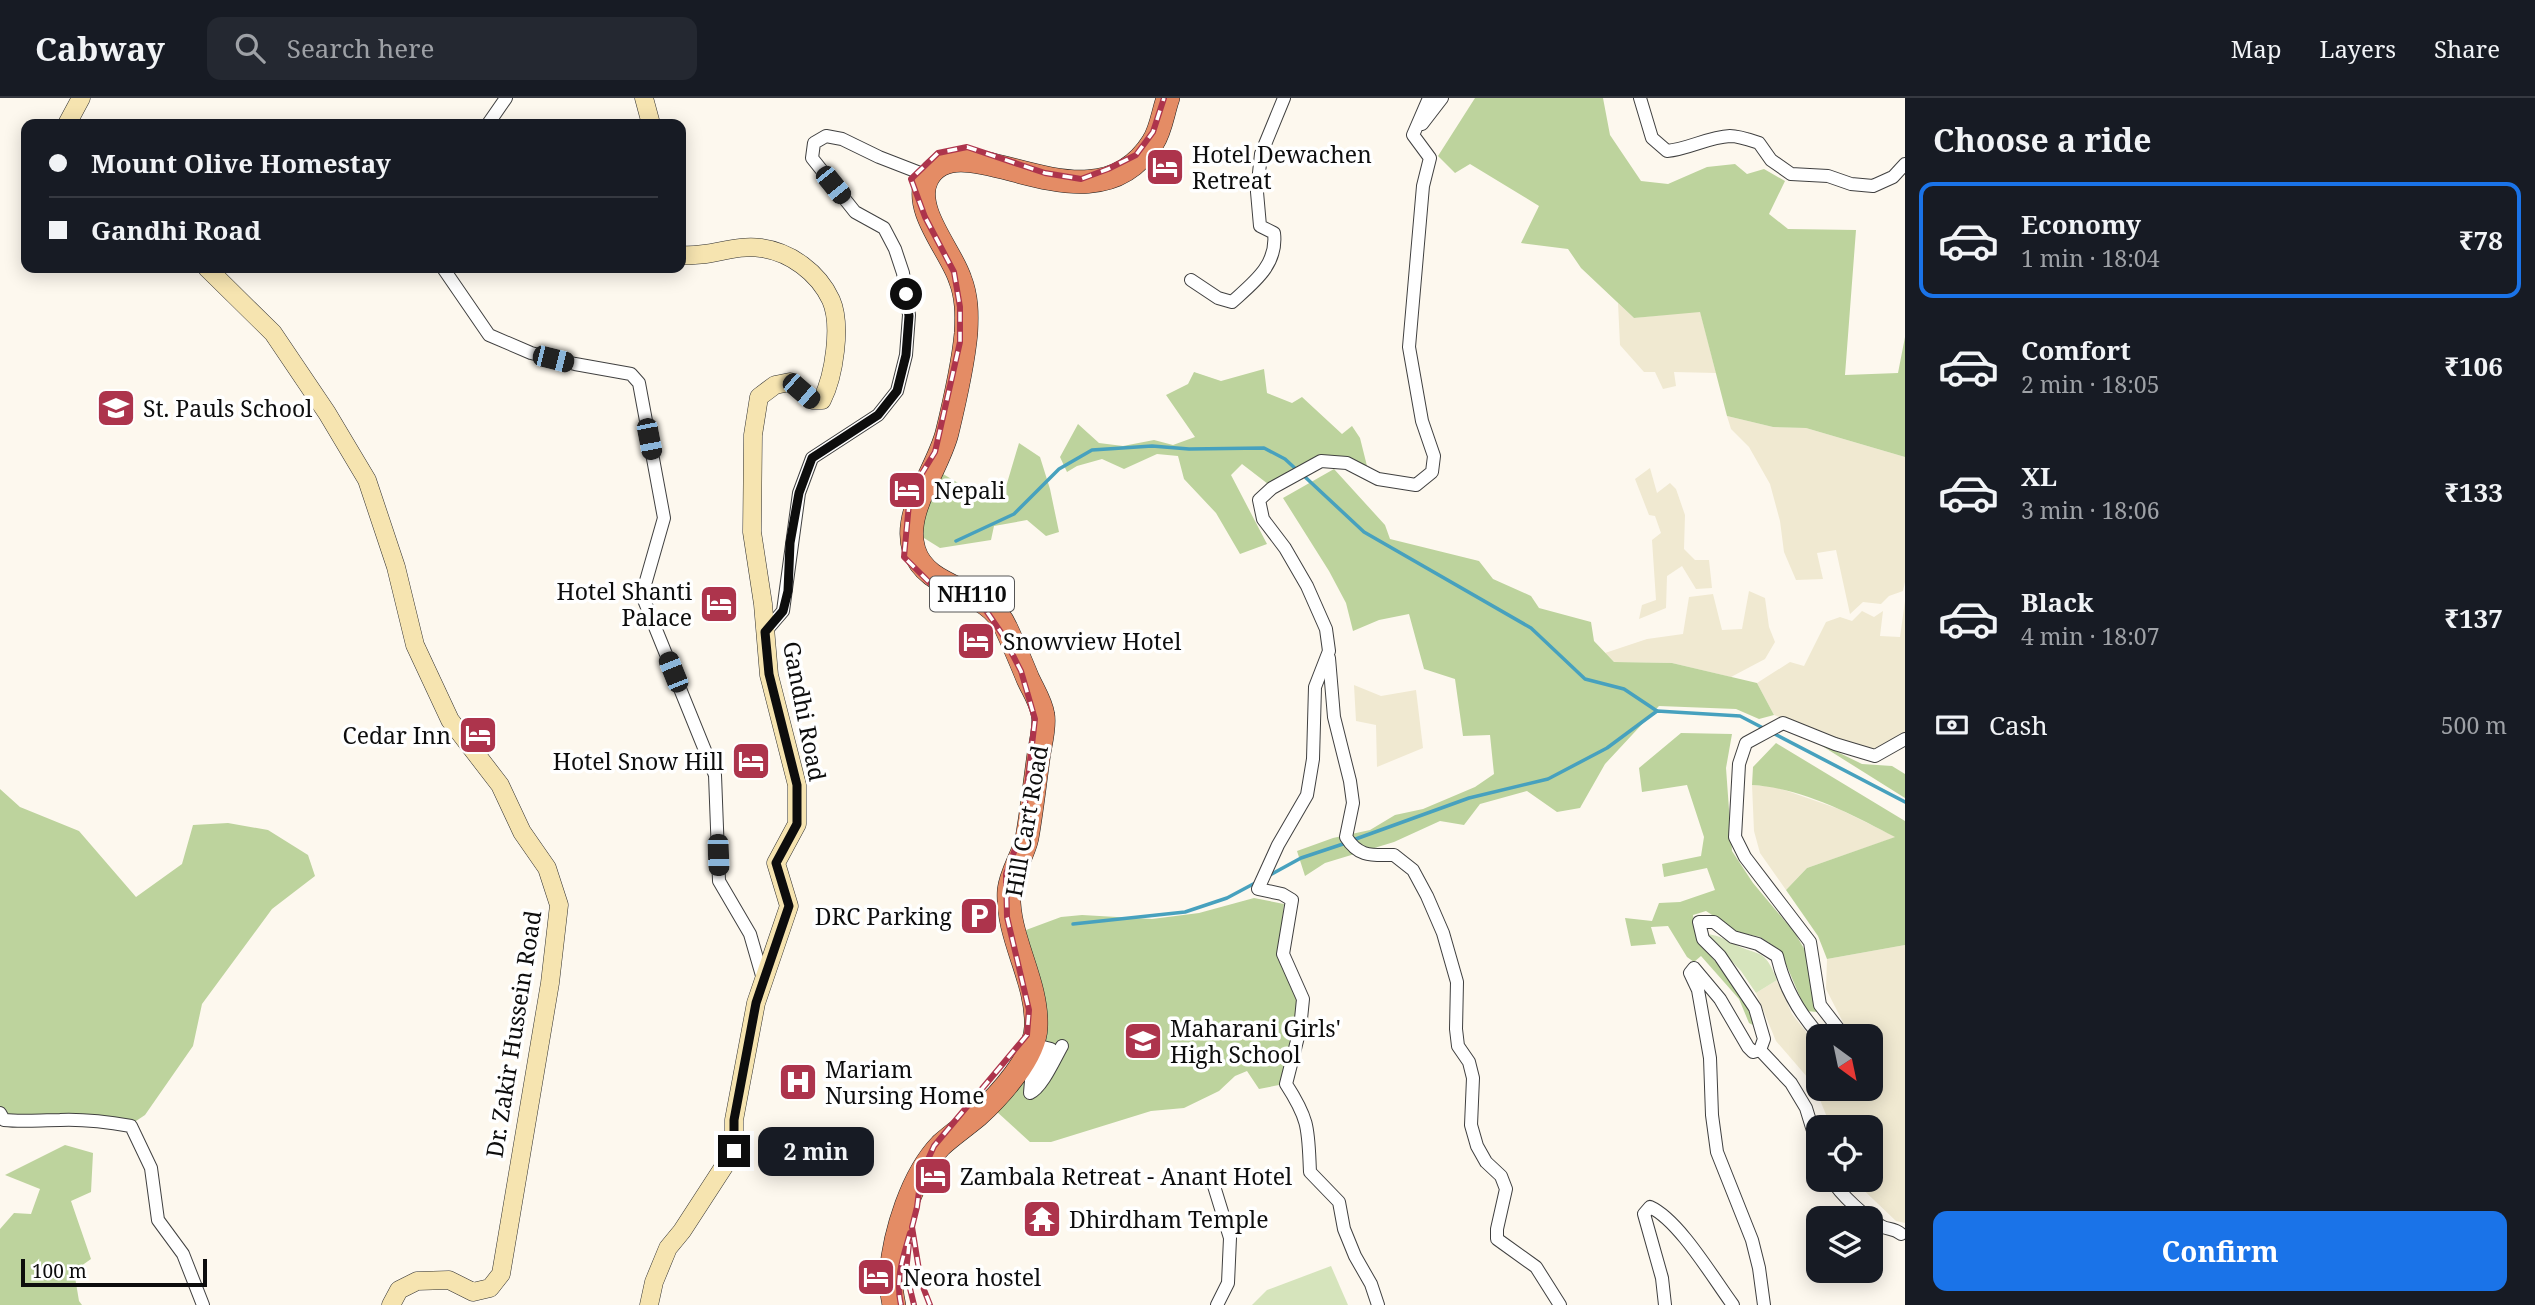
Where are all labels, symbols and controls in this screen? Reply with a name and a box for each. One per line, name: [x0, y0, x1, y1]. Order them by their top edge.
search box: [207, 17, 697, 80]
text: Cabway: [35, 26, 165, 71]
icon: search: [231, 29, 269, 67]
text: Search here: [287, 30, 434, 66]
text: Map: [2231, 32, 2282, 65]
text: Layers: [2320, 32, 2396, 65]
text: Share: [2434, 32, 2500, 65]
text: Choose a ride: [1933, 118, 2152, 161]
place label: Hotel Dewachen Retreat: [1192, 138, 1372, 196]
text: Mount Olive Homestay: [91, 145, 391, 181]
hotel icon: Hotel Dewachen Retreat: [1144, 146, 1186, 188]
car: [812, 162, 855, 208]
text: Economy: [2021, 206, 2141, 242]
icon: car: [1937, 209, 2000, 272]
text: Gandhi Road: [91, 212, 261, 248]
text: ₹78: [2459, 222, 2503, 258]
text: 1 min · 18:04: [2021, 242, 2159, 274]
route start: [890, 278, 922, 310]
text: Comfort: [2021, 332, 2131, 368]
icon: car: [1937, 335, 2000, 398]
car: [531, 344, 576, 374]
text: ₹106: [2444, 348, 2503, 384]
text: 2 min · 18:05: [2021, 368, 2159, 400]
car: [779, 369, 824, 413]
school or university icon: St. Pauls School: [95, 387, 137, 429]
place label: St. Pauls School: [143, 392, 312, 424]
car: [635, 416, 664, 462]
text: XL: [2021, 458, 2057, 494]
icon: car: [1937, 461, 2000, 524]
hotel icon: Nepali: [886, 469, 928, 511]
place label: Nepali: [934, 474, 1006, 506]
text: ₹133: [2444, 474, 2503, 510]
text: 3 min · 18:06: [2021, 494, 2159, 526]
place label: Hotel Shanti Palace: [557, 575, 693, 633]
road number: NH110: [930, 576, 1014, 612]
hotel icon: Hotel Shanti Palace: [698, 583, 740, 625]
text: Black: [2021, 584, 2094, 620]
icon: car: [1937, 587, 2000, 650]
text: ₹137: [2444, 600, 2503, 636]
hotel icon: Snowview Hotel: [955, 620, 997, 662]
text: 4 min · 18:07: [2021, 620, 2159, 652]
place label: Snowview Hotel: [1003, 625, 1181, 657]
street label: Gandhi Road: [776, 638, 834, 784]
car: [656, 649, 691, 695]
icon: cash: [1933, 706, 1971, 744]
text: Cash: [1989, 707, 2048, 743]
text: 500 m: [2441, 709, 2507, 741]
hotel icon: Cedar Inn: [457, 714, 499, 756]
place label: Cedar Inn: [343, 719, 451, 751]
hotel icon: Hotel Snow Hill: [730, 740, 772, 782]
street label: Hill Cart Road: [997, 743, 1055, 899]
place label: Hotel Snow Hill: [553, 745, 724, 777]
car: [707, 834, 730, 876]
parking icon: DRC Parking: [958, 895, 1000, 937]
place label: DRC Parking: [815, 900, 953, 932]
street label: Dr. Zakir Hussein Road: [478, 908, 548, 1160]
place label: Maharani Girls' High School: [1170, 1012, 1341, 1070]
school or university icon: Maharani Girls' High School: [1122, 1020, 1164, 1062]
north arrow: [1806, 1024, 1883, 1101]
map controls: [1806, 1024, 1883, 1283]
place label: Mariam Nursing Home: [825, 1053, 984, 1111]
hospital icon: Mariam Nursing Home: [777, 1061, 819, 1103]
button: locate: [1806, 1115, 1883, 1192]
callout: 2 min: [758, 1126, 874, 1176]
route end: [718, 1135, 750, 1167]
text: 2 min: [783, 1135, 849, 1167]
hotel icon: Zambala Retreat - Anant Hotel: [912, 1155, 954, 1197]
place label: Zambala Retreat - Anant Hotel: [960, 1160, 1292, 1192]
temple icon: Dhirdham Temple: [1021, 1198, 1063, 1240]
place label: Dhirdham Temple: [1069, 1203, 1268, 1235]
button: layers: [1806, 1206, 1883, 1283]
button: Confirm: [1933, 1211, 2507, 1291]
scale bar: [21, 1256, 206, 1288]
hotel icon: Neora hostel: [855, 1256, 897, 1298]
text: 100 m: [32, 1258, 87, 1284]
place label: Neora hostel: [903, 1261, 1041, 1293]

